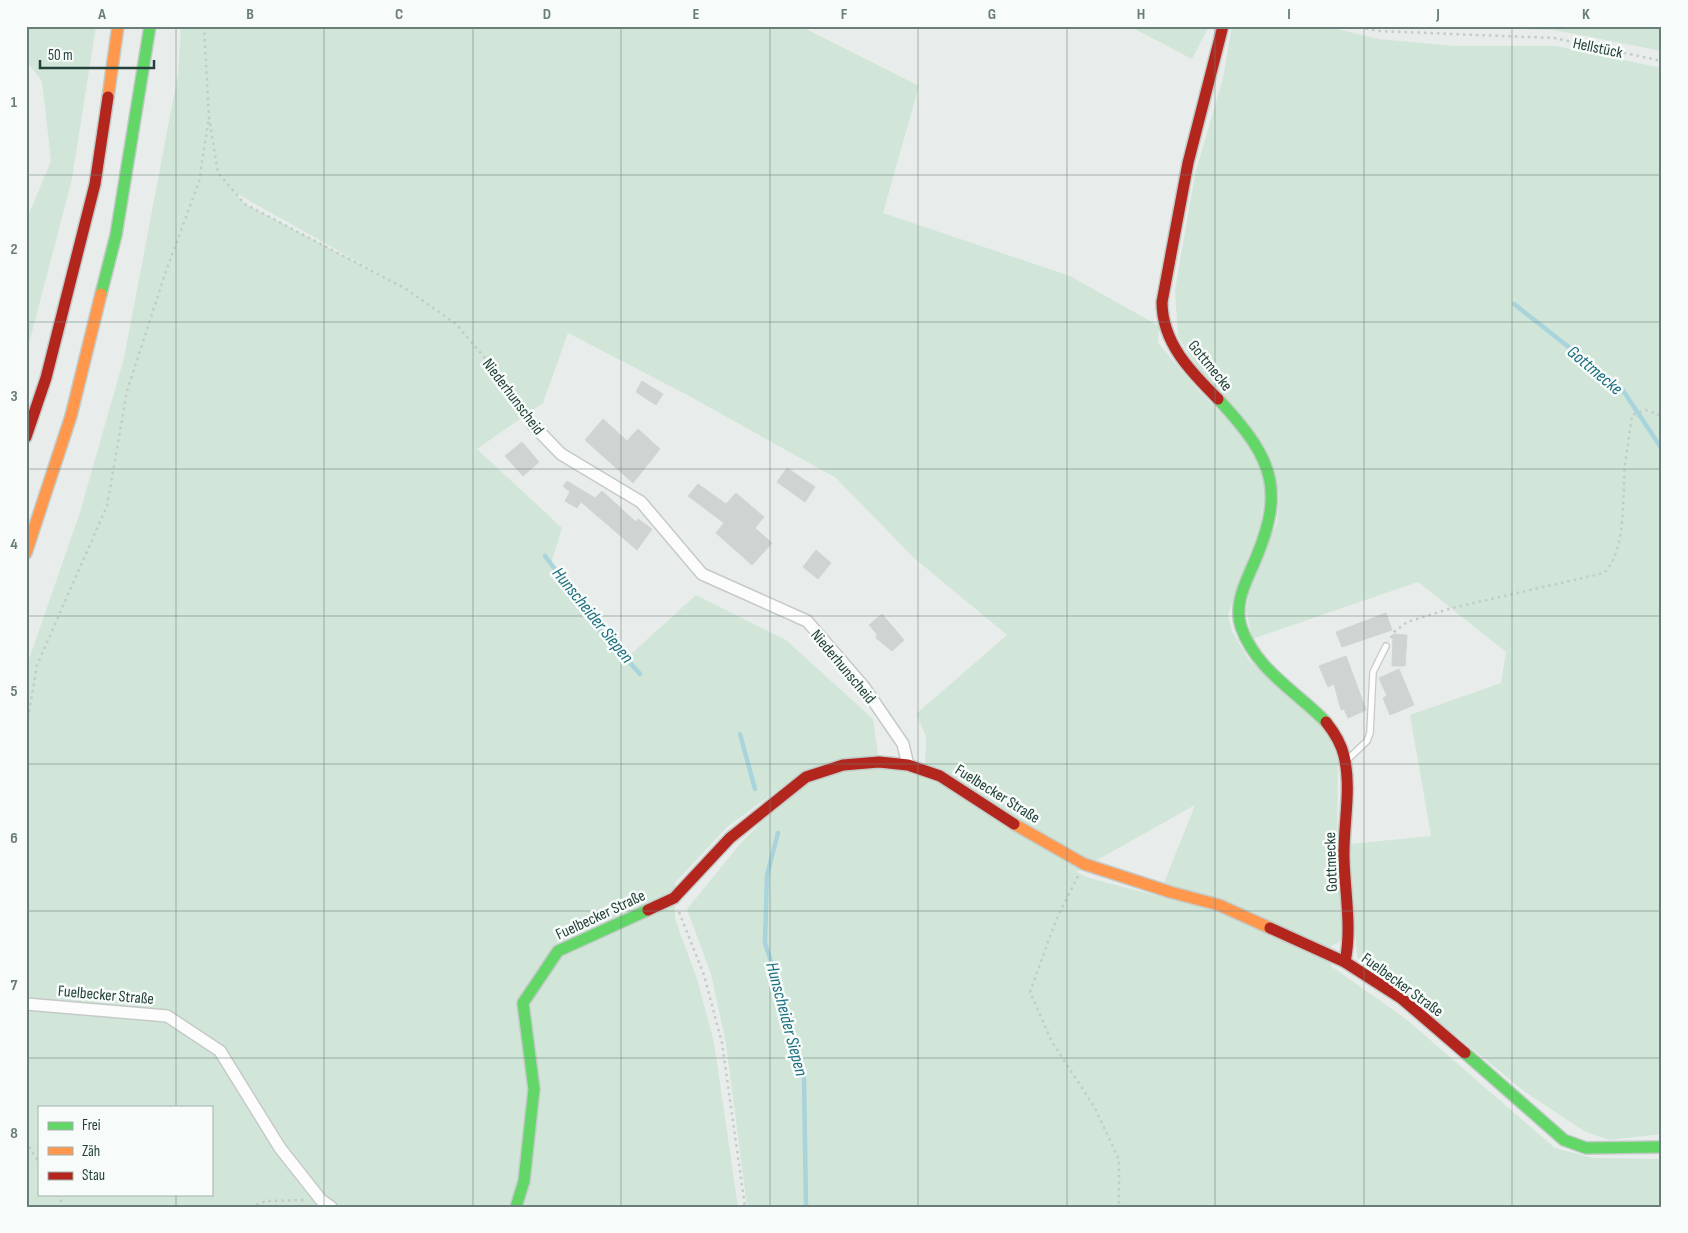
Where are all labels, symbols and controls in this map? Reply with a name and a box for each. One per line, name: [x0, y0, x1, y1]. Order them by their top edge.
text: A: [97, 5, 106, 24]
text: B: [246, 5, 254, 24]
text: C: [395, 5, 403, 24]
text: D: [543, 5, 551, 24]
text: E: [693, 5, 700, 24]
text: F: [841, 5, 848, 24]
text: G: [988, 5, 996, 24]
text: H: [1137, 5, 1145, 24]
text: I: [1287, 5, 1291, 24]
text: J: [1435, 5, 1440, 24]
text: K: [1582, 5, 1590, 24]
street label: Hellstück: [1571, 34, 1624, 63]
scale bar: [40, 38, 154, 70]
text: 50 m: [48, 46, 73, 65]
text: 1: [11, 93, 18, 112]
text: 2: [10, 240, 18, 259]
street label: Gottmecke: [1184, 337, 1236, 395]
water label: Gottmecke: [1563, 341, 1627, 400]
street label: Niederhunscheid: [478, 355, 548, 439]
text: 3: [10, 387, 18, 406]
text: 4: [10, 535, 18, 554]
water label: Hunscheider Siepen: [548, 563, 638, 668]
street label: Niederhunscheid: [806, 626, 879, 708]
text: 5: [10, 682, 18, 701]
street label: Fuelbecker Straße: [951, 761, 1043, 828]
text: 6: [10, 829, 18, 848]
street label: Gottmecke: [1321, 832, 1342, 892]
street label: Fuelbecker Straße: [553, 886, 648, 944]
street label: Fuelbecker Straße: [1358, 949, 1447, 1021]
water label: Hunscheider Siepen: [761, 960, 812, 1079]
text: 7: [11, 976, 18, 995]
street label: Fuelbecker Straße: [57, 982, 155, 1009]
legend: [38, 1106, 212, 1196]
text: Frei: [82, 1116, 101, 1135]
text: 8: [10, 1124, 18, 1143]
text: Zäh: [82, 1142, 100, 1161]
text: Stau: [82, 1166, 105, 1185]

